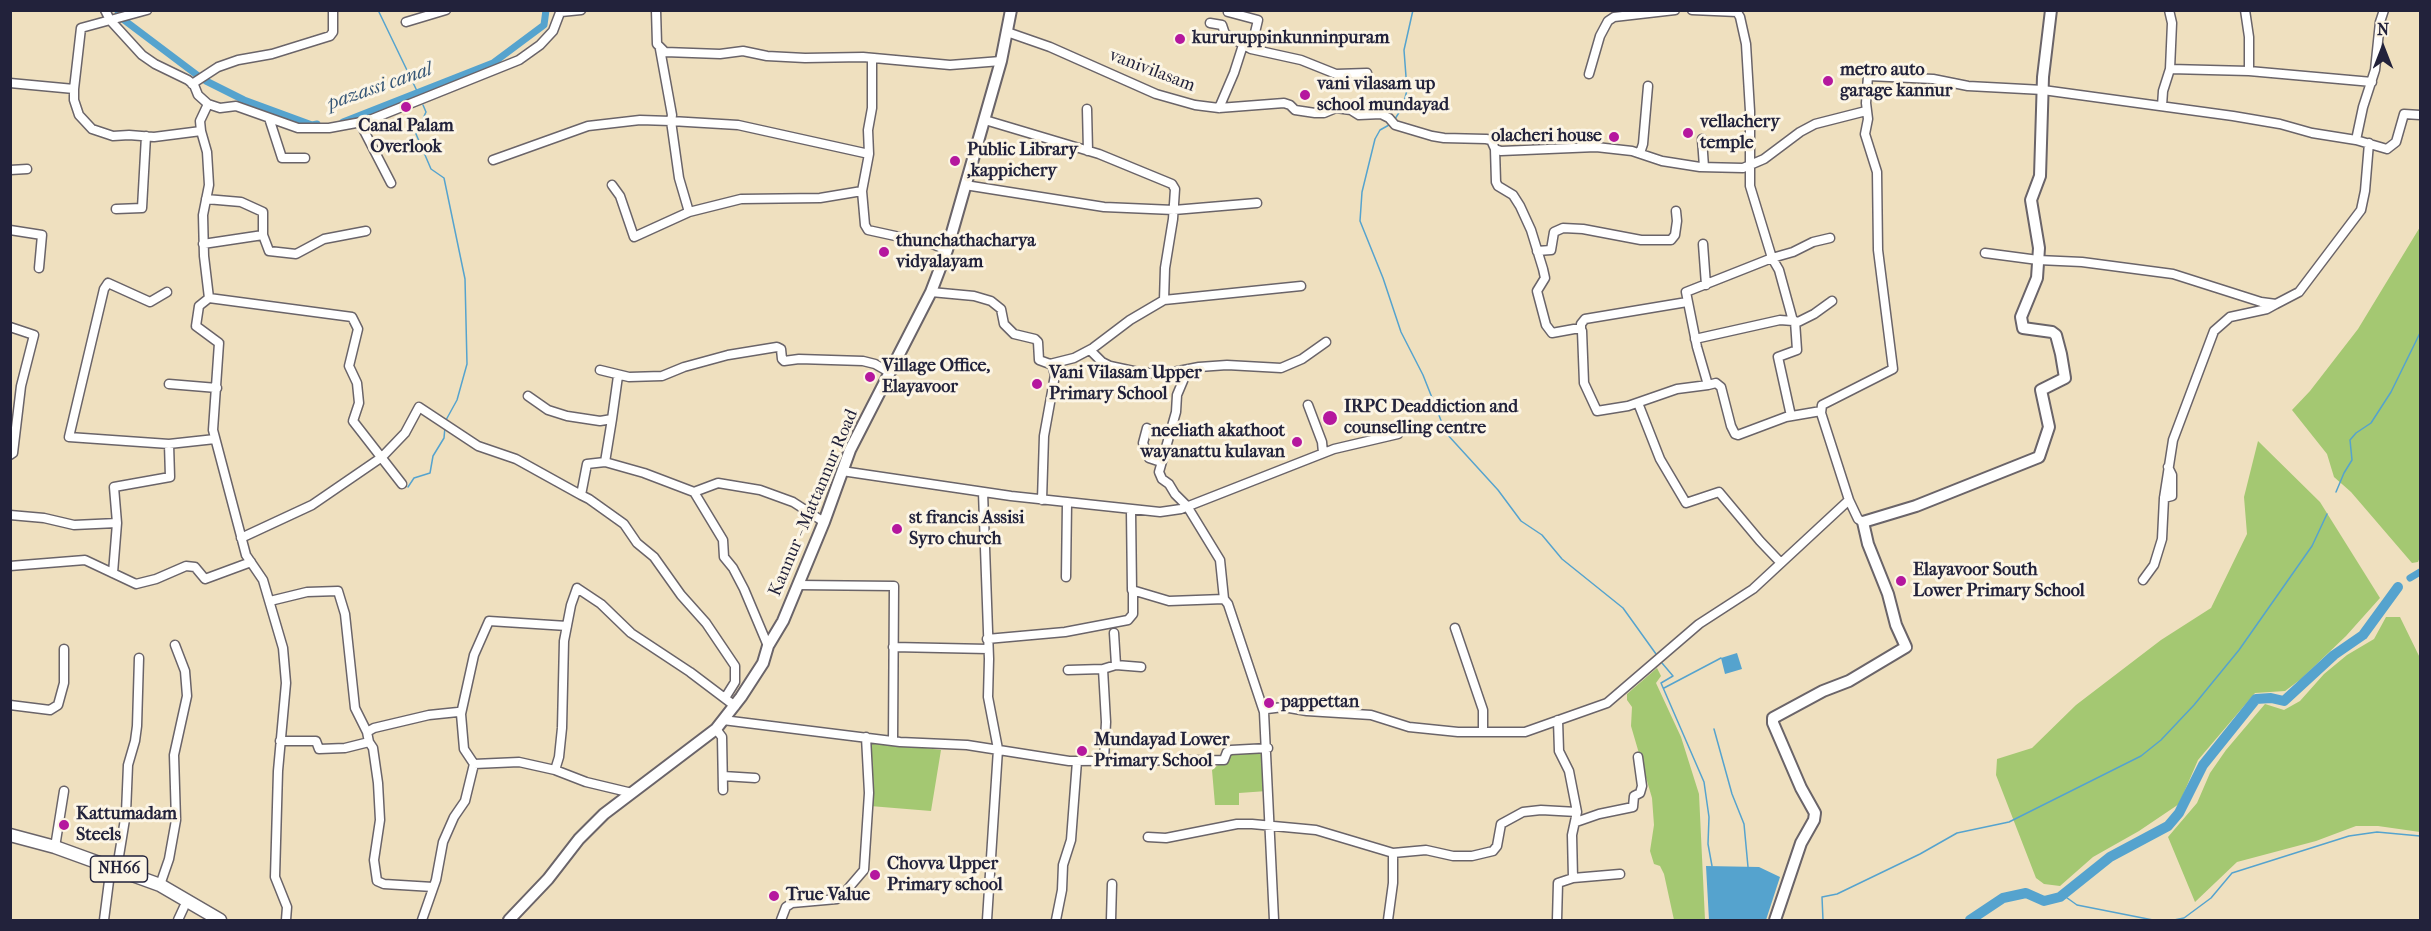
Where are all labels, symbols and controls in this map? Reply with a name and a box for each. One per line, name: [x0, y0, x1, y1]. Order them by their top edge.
north arrow: [2353, 18, 2413, 78]
text: N: [2377, 20, 2389, 39]
place label: kururuppinkunninpuram: [1192, 28, 1389, 50]
marker: kururuppinkunninpuram: [1173, 32, 1187, 46]
street label: vanivilasam: [1106, 45, 1198, 97]
water label: pazassi canal: [324, 58, 436, 116]
place label: metro auto garage kannur: [1840, 60, 1952, 103]
place label: vani vilasam up school mundayad: [1317, 74, 1449, 116]
marker: metro auto garage kannur: [1821, 74, 1835, 88]
marker: vani vilasam up school mundayad: [1298, 88, 1312, 102]
marker: Canal Palam Overlook: [399, 100, 413, 114]
place label: vellachery temple: [1700, 112, 1780, 154]
place label: Canal Palam Overlook: [358, 116, 454, 158]
place label: olacheri house: [1491, 126, 1602, 148]
marker: vellachery temple: [1681, 126, 1695, 140]
marker: olacheri house: [1607, 130, 1621, 144]
place label: Public Library ,kappichery: [967, 140, 1078, 182]
marker: Public Library ,kappichery: [948, 154, 962, 168]
place label: thunchathacharya vidyalayam: [896, 231, 1036, 274]
marker: thunchathacharya vidyalayam: [877, 245, 891, 259]
place label: Village Office, Elayavoor: [882, 356, 990, 398]
place label: Vani Vilasam Upper Primary School: [1049, 363, 1202, 406]
marker: Village Office, Elayavoor: [863, 370, 877, 384]
marker: Vani Vilasam Upper Primary School: [1030, 377, 1044, 391]
place label: IRPC Deaddiction and counselling centre: [1344, 397, 1518, 440]
street label: Kannur - Mattannur Road: [765, 406, 863, 600]
marker: IRPC Deaddiction and counselling centre: [1321, 409, 1339, 427]
place label: neeliath akathoot wayanattu kulavan: [1140, 421, 1285, 464]
marker: neeliath akathoot wayanattu kulavan: [1290, 435, 1304, 449]
place label: st francis Assisi Syro church: [909, 508, 1024, 550]
marker: st francis Assisi Syro church: [890, 522, 904, 536]
place label: Elayavoor South Lower Primary School: [1913, 560, 2085, 602]
marker: Elayavoor South Lower Primary School: [1894, 574, 1908, 588]
place label: pappettan: [1281, 692, 1359, 714]
marker: pappettan: [1262, 696, 1276, 710]
place label: Mundayad Lower Primary School: [1094, 730, 1229, 772]
marker: Mundayad Lower Primary School: [1075, 744, 1089, 758]
place label: Kattumadam Steels: [76, 804, 177, 846]
marker: Kattumadam Steels: [57, 818, 71, 832]
place label: Chovva Upper Primary school: [887, 854, 1003, 896]
road number: NH66: [90, 856, 148, 882]
marker: Chovva Upper Primary school: [868, 868, 882, 882]
place label: True Value: [786, 885, 870, 907]
marker: True Value: [767, 889, 781, 903]

